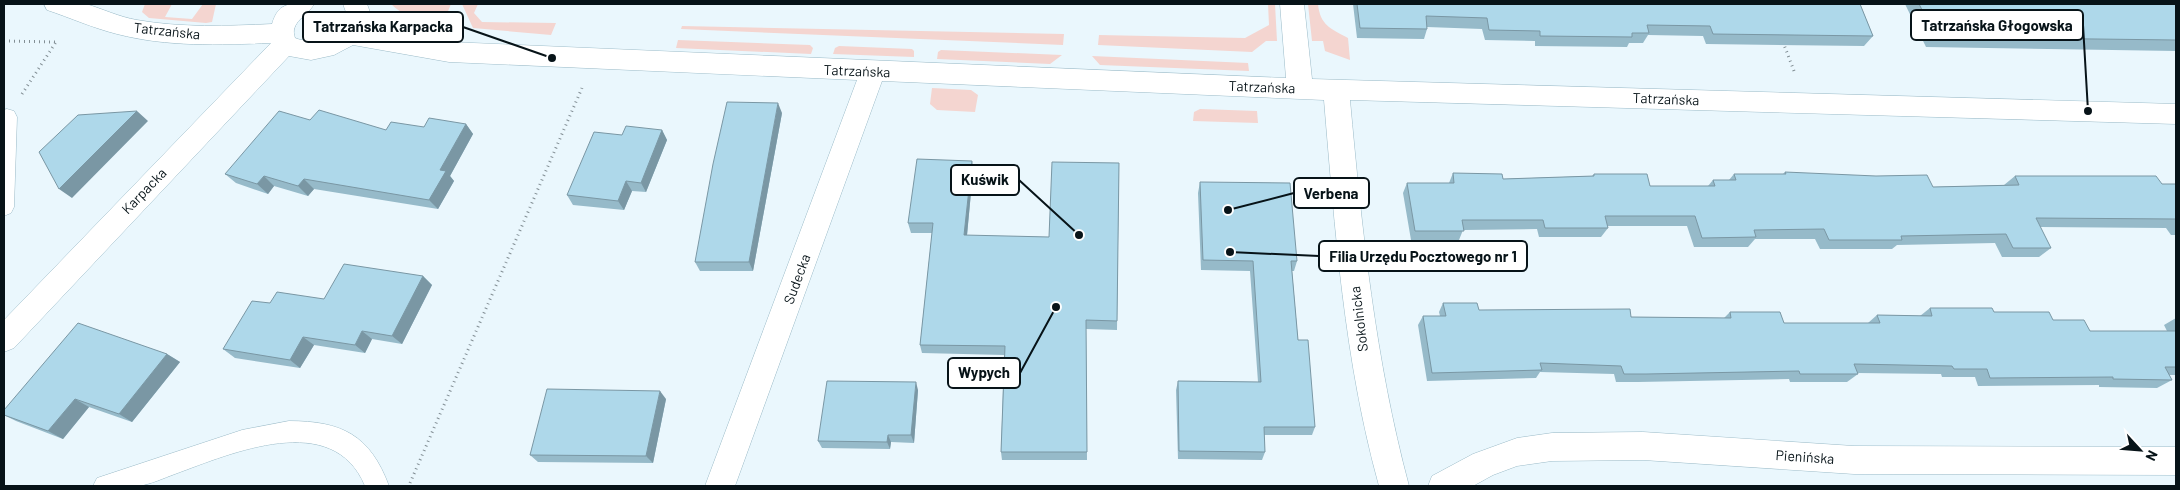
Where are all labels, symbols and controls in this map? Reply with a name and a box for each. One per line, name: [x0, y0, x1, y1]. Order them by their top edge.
callout: Tatrzańska Głogowska: [1911, 10, 2083, 40]
callout: Tatrzańska Karpacka: [303, 12, 463, 42]
text: Tatrzańska Głogowska: [1921, 16, 2073, 34]
text: Tatrzańska Karpacka: [313, 17, 453, 35]
street label: Tatrzańska: [133, 19, 201, 42]
street label: Tatrzańska: [823, 61, 891, 80]
street label: Tatrzańska: [1228, 77, 1296, 96]
street label: Tatrzańska: [1632, 89, 1700, 108]
street label: Karpacka: [118, 164, 170, 217]
callout: Kuświk: [951, 165, 1019, 195]
text: Kuświk: [961, 170, 1009, 188]
callout: Verbena: [1294, 178, 1369, 208]
text: Verbena: [1303, 184, 1359, 202]
callout: Filia Urzędu Pocztowego nr 1: [1319, 241, 1527, 271]
text: Filia Urzędu Pocztowego nr 1: [1329, 247, 1517, 265]
street label: Sudecka: [780, 251, 813, 306]
street label: Sokolnicka: [1346, 285, 1371, 353]
callout: Wypych: [948, 358, 1020, 388]
text: Wypych: [958, 363, 1010, 381]
north arrow: [2115, 425, 2165, 475]
street label: Pienińska: [1775, 446, 1835, 467]
text: N: [2142, 448, 2162, 464]

